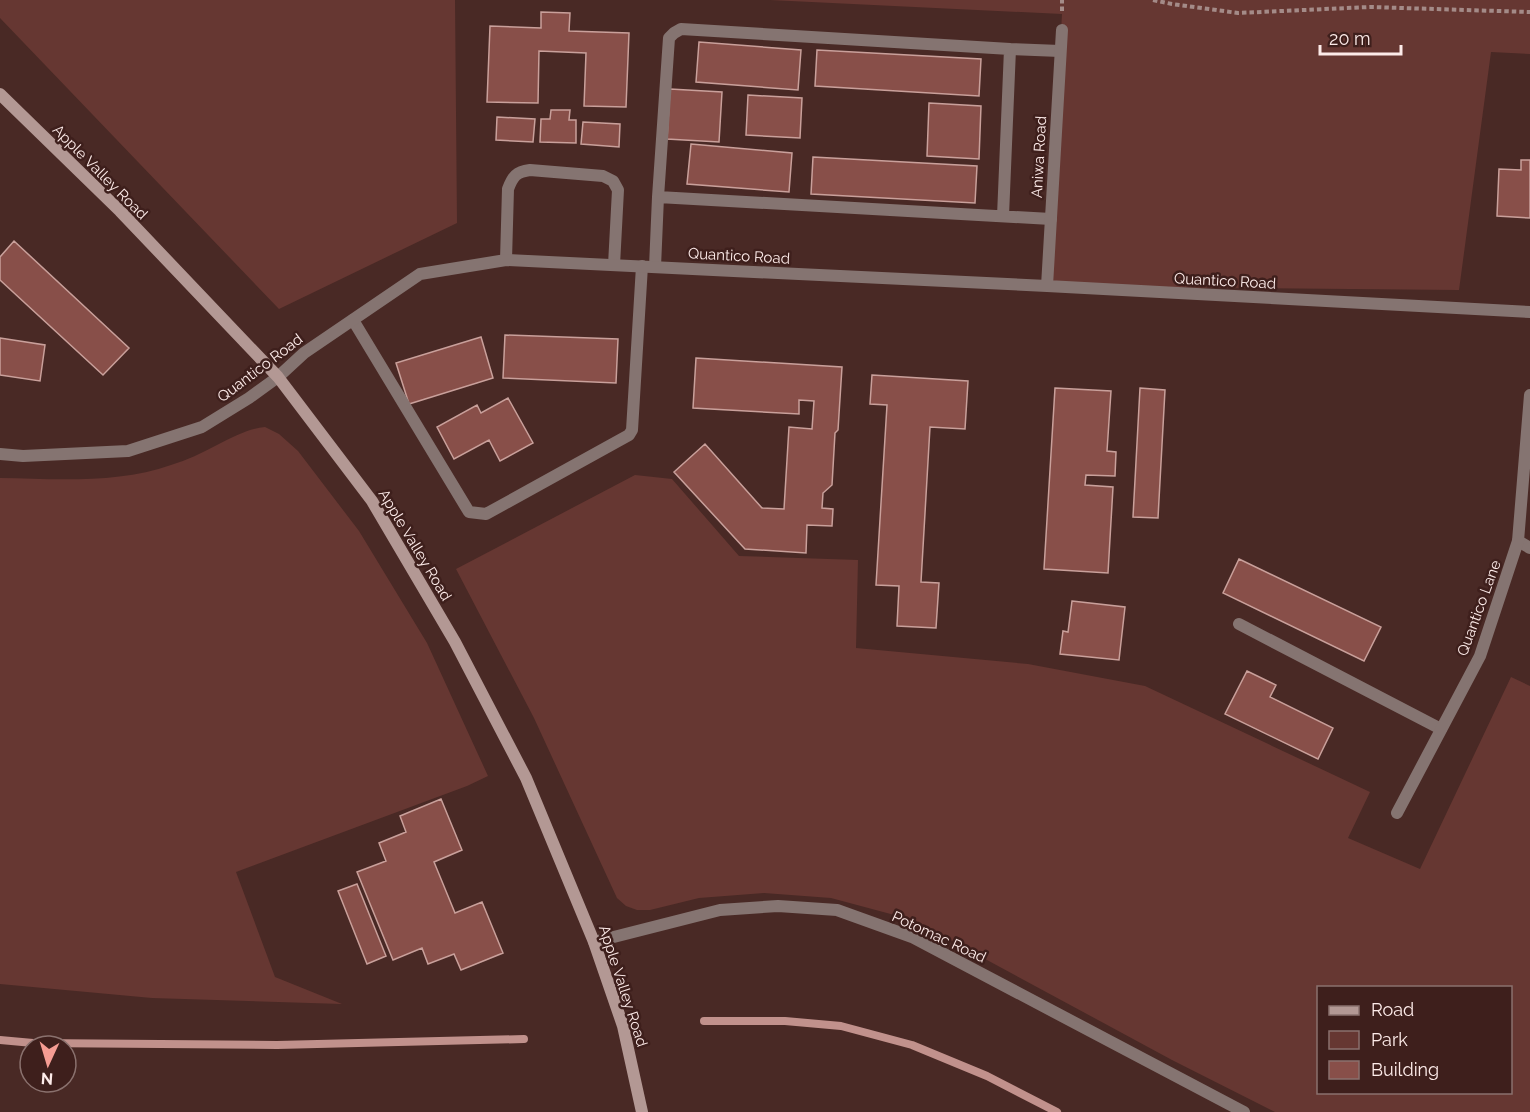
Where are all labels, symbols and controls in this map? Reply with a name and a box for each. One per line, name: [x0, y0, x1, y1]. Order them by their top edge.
scale bar: [1320, 18, 1401, 56]
text: 20 m: [1329, 28, 1371, 49]
street label: Aniwa Road: [1028, 116, 1050, 198]
street label: Apple Valley Road: [49, 121, 151, 223]
street label: Quantico Road: [688, 244, 790, 268]
street label: Quantico Road: [1174, 269, 1276, 293]
street label: Quantico Road: [214, 330, 306, 406]
street label: Apple Valley Road: [375, 486, 455, 604]
street label: Quantico Lane: [1453, 557, 1505, 658]
street label: Potomac Road: [889, 907, 989, 967]
street label: Apple Valley Road: [595, 923, 651, 1049]
legend: [1317, 986, 1512, 1094]
text: Road: [1371, 999, 1414, 1020]
text: Park: [1371, 1029, 1408, 1050]
north arrow: [18, 1034, 78, 1094]
text: Building: [1371, 1059, 1439, 1080]
text: N: [40, 1069, 54, 1088]

